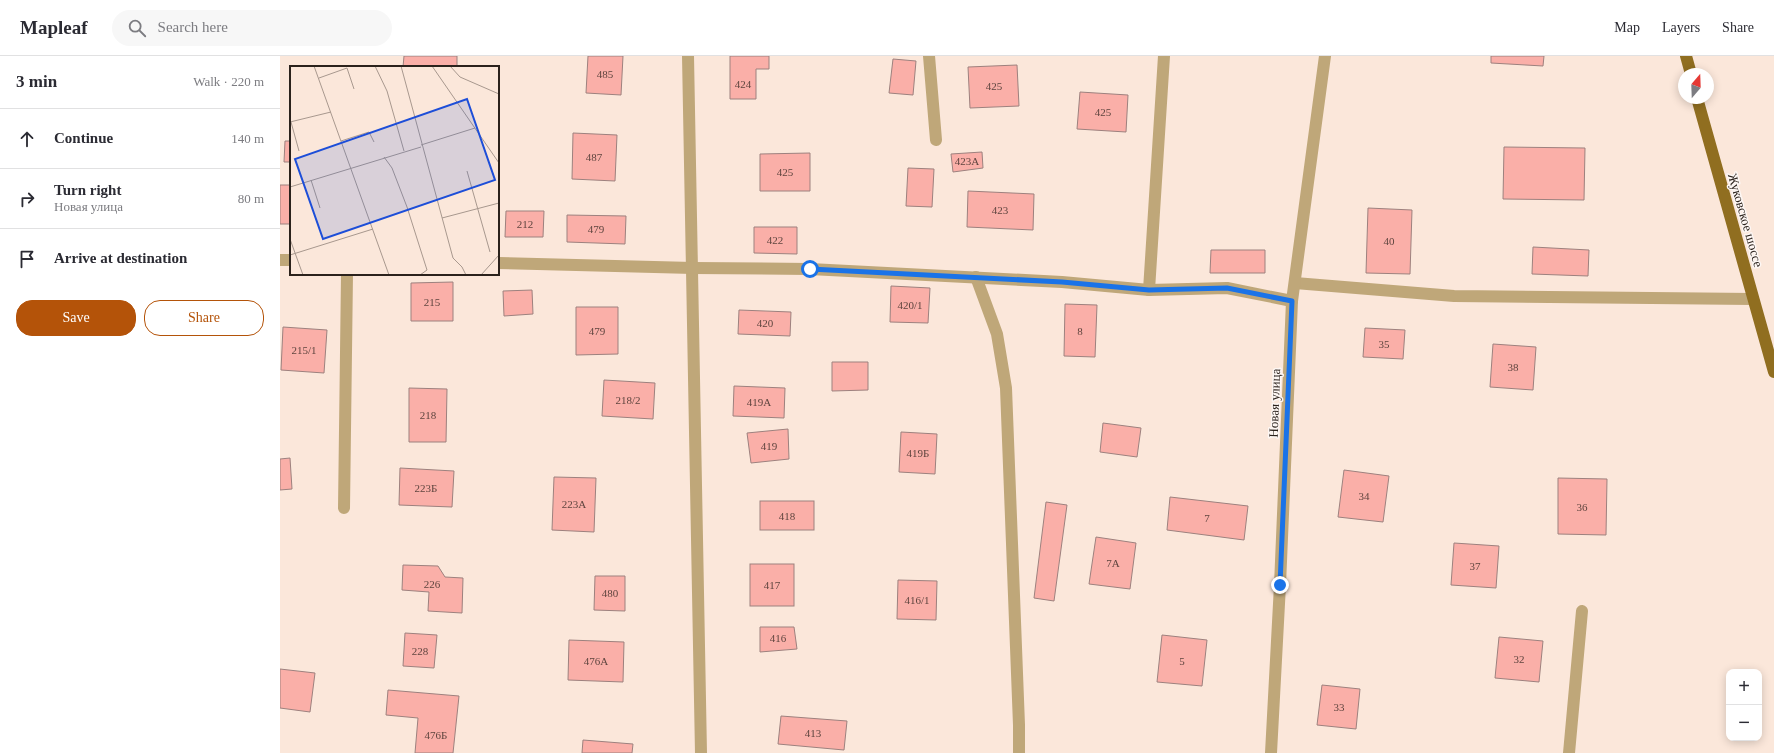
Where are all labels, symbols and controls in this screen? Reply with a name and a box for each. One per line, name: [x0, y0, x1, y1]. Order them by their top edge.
search box: [112, 10, 392, 46]
text: Mapleaf: [20, 17, 88, 38]
icon: search: [126, 17, 148, 39]
text: Search here: [158, 19, 228, 35]
text: Map: [1614, 20, 1640, 35]
text: Layers: [1662, 20, 1700, 35]
text: Share: [1722, 20, 1754, 35]
inset map: [290, 66, 499, 275]
house number: 485: [597, 68, 614, 80]
north arrow: [1678, 68, 1714, 104]
text: 3 min: [16, 72, 57, 91]
text: Walk · 220 m: [193, 74, 264, 89]
house number: 424: [735, 78, 752, 90]
house number: 425: [986, 80, 1003, 92]
house number: 425: [1095, 106, 1112, 118]
icon: ahead: [16, 128, 38, 150]
text: Continue: [54, 130, 113, 146]
text: 140 m: [231, 131, 264, 146]
house number: 487: [586, 151, 603, 163]
house number: 423А: [955, 155, 979, 167]
house number: 425: [777, 166, 794, 178]
street label: Жуковское шоссе: [1725, 171, 1766, 269]
text: Turn right: [54, 182, 121, 198]
icon: right: [16, 188, 38, 210]
text: 80 m: [238, 191, 264, 206]
text: Новая улица: [54, 199, 123, 214]
house number: 423: [992, 204, 1009, 216]
house number: 212: [517, 218, 533, 230]
house number: 479: [588, 223, 605, 235]
house number: 422: [767, 234, 783, 246]
house number: 40: [1384, 235, 1395, 247]
icon: arrive: [16, 248, 38, 270]
text: Arrive at destination: [54, 250, 187, 266]
route start: [801, 260, 819, 278]
house number: 215: [424, 296, 441, 308]
house number: 420/1: [897, 299, 923, 311]
button: Save: [16, 300, 136, 336]
button: Share: [144, 300, 264, 336]
house number: 420: [757, 317, 774, 329]
house number: 479: [589, 325, 606, 337]
house number: 8: [1077, 325, 1083, 337]
house number: 35: [1379, 338, 1390, 350]
house number: 215/1: [291, 344, 317, 356]
house number: 38: [1508, 361, 1519, 373]
street label: Новая улица: [1266, 368, 1283, 438]
house number: 218/2: [615, 394, 641, 406]
house number: 419А: [747, 396, 771, 408]
house number: 218: [420, 409, 437, 421]
house number: 419: [761, 440, 778, 452]
house number: 419Б: [907, 447, 929, 459]
house number: 223Б: [415, 482, 437, 494]
house number: 34: [1359, 490, 1370, 502]
house number: 223А: [562, 498, 586, 510]
house number: 36: [1577, 501, 1588, 513]
house number: 418: [779, 510, 796, 522]
house number: 7: [1204, 512, 1210, 524]
house number: 7А: [1106, 557, 1120, 569]
house number: 37: [1470, 560, 1481, 572]
route end: [1271, 576, 1289, 594]
house number: 226: [424, 578, 441, 590]
house number: 417: [764, 579, 781, 591]
house number: 480: [602, 587, 619, 599]
house number: 416/1: [904, 594, 930, 606]
house number: 416: [770, 632, 787, 644]
house number: 228: [412, 645, 429, 657]
house number: 32: [1514, 653, 1525, 665]
house number: 476А: [584, 655, 608, 667]
house number: 5: [1179, 655, 1185, 667]
map controls: [1726, 669, 1762, 741]
button: +: [1726, 669, 1762, 705]
house number: 33: [1334, 701, 1345, 713]
button: −: [1726, 705, 1762, 741]
house number: 413: [805, 727, 822, 739]
house number: 476Б: [425, 729, 447, 741]

